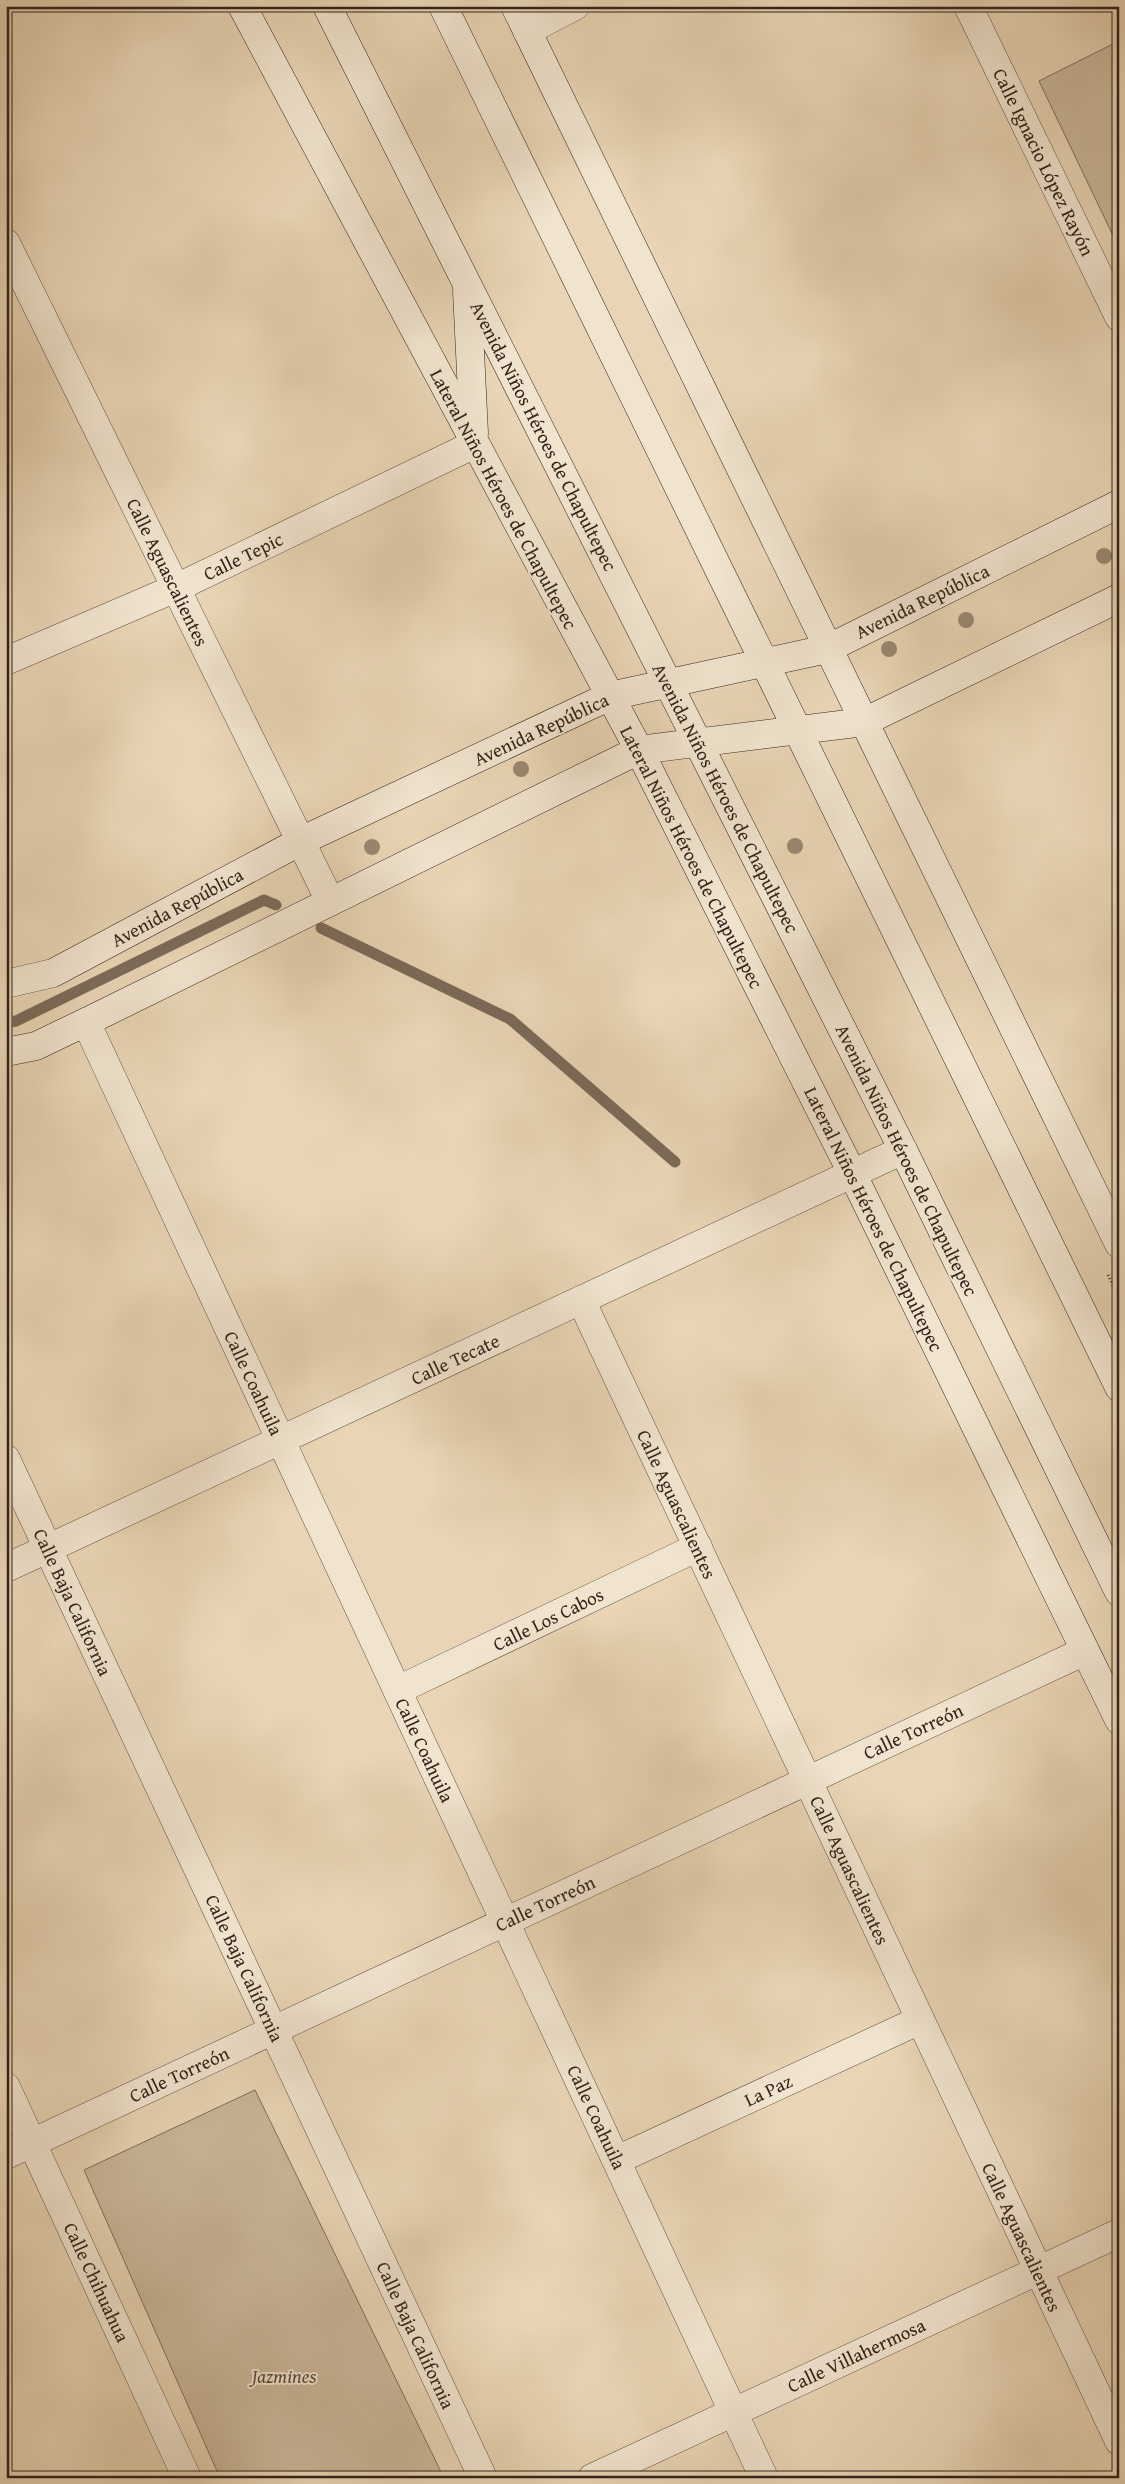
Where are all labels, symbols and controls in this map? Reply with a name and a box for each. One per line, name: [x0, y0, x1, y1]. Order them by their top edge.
street label: Calle Ignacio López Rayón: [986, 63, 1102, 261]
street label: Avenida Niños Héroes de Chapultepec: [464, 296, 624, 576]
street label: Lateral Niños Héroes de Chapultepec: [423, 364, 585, 634]
street label: Calle Aguascalientes: [120, 493, 216, 651]
street label: Calle Tepic: [198, 525, 288, 587]
street label: Avenida República: [850, 556, 994, 646]
street label: Avenida Niños Héroes de Chapultepec: [646, 658, 806, 938]
street label: Avenida República: [469, 685, 613, 773]
street label: Lateral Niños Héroes de Chapultepec: [613, 721, 771, 993]
street label: Avenida República: [106, 860, 248, 954]
street label: Avenida Niños Héroes de Chapultepec: [829, 1019, 985, 1301]
street label: Lateral Niños Héroes de Chapultepec: [798, 1082, 950, 1356]
street label: Calle Coahuila: [217, 1326, 291, 1440]
street label: Calle Tecate: [406, 1326, 504, 1392]
street label: Calle Aguascalientes: [630, 1425, 724, 1583]
street label: Calle Baja California: [27, 1524, 119, 1680]
street label: Calle Los Cabos: [488, 1580, 608, 1658]
street label: Calle Coahuila: [388, 1693, 462, 1807]
street label: Calle Torreón: [858, 1695, 968, 1766]
street label: Calle Aguascalientes: [803, 1791, 897, 1949]
street label: Calle Torreón: [490, 1867, 600, 1938]
street label: Calle Baja California: [199, 1890, 291, 2046]
street label: Calle Torreón: [124, 2038, 234, 2109]
street label: Calle Coahuila: [560, 2060, 634, 2174]
street label: La Paz: [739, 2067, 797, 2113]
street label: Calle Aguascalientes: [975, 2158, 1069, 2316]
street label: Calle Chihuahua: [57, 2218, 137, 2347]
street label: Calle Baja California: [370, 2257, 462, 2413]
street label: Calle Villahermosa: [782, 2311, 930, 2399]
park label: Jazmines: [249, 2362, 316, 2390]

